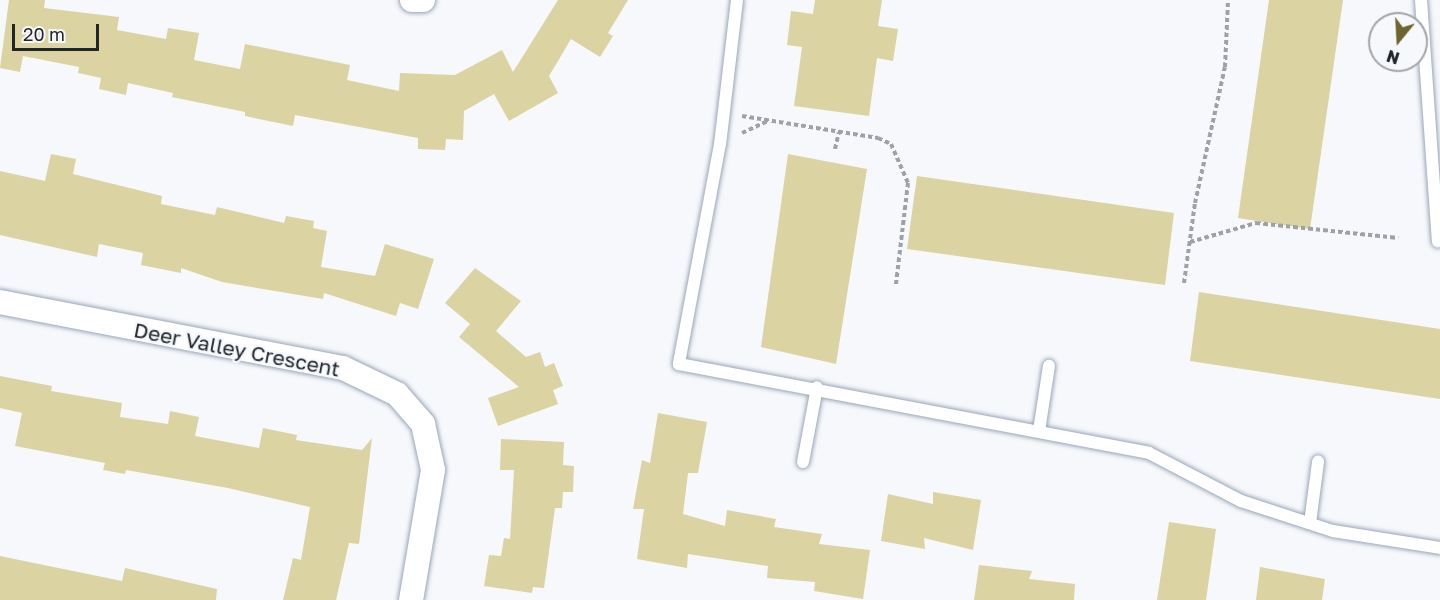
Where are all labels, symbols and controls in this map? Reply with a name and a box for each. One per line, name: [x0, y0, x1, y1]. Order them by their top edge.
scale bar: [15, 12, 102, 50]
north arrow: [1368, 12, 1428, 72]
text: 20 m: [23, 23, 65, 45]
text: N: [1384, 46, 1402, 69]
street label: Deer Valley Crescent: [132, 317, 342, 381]

